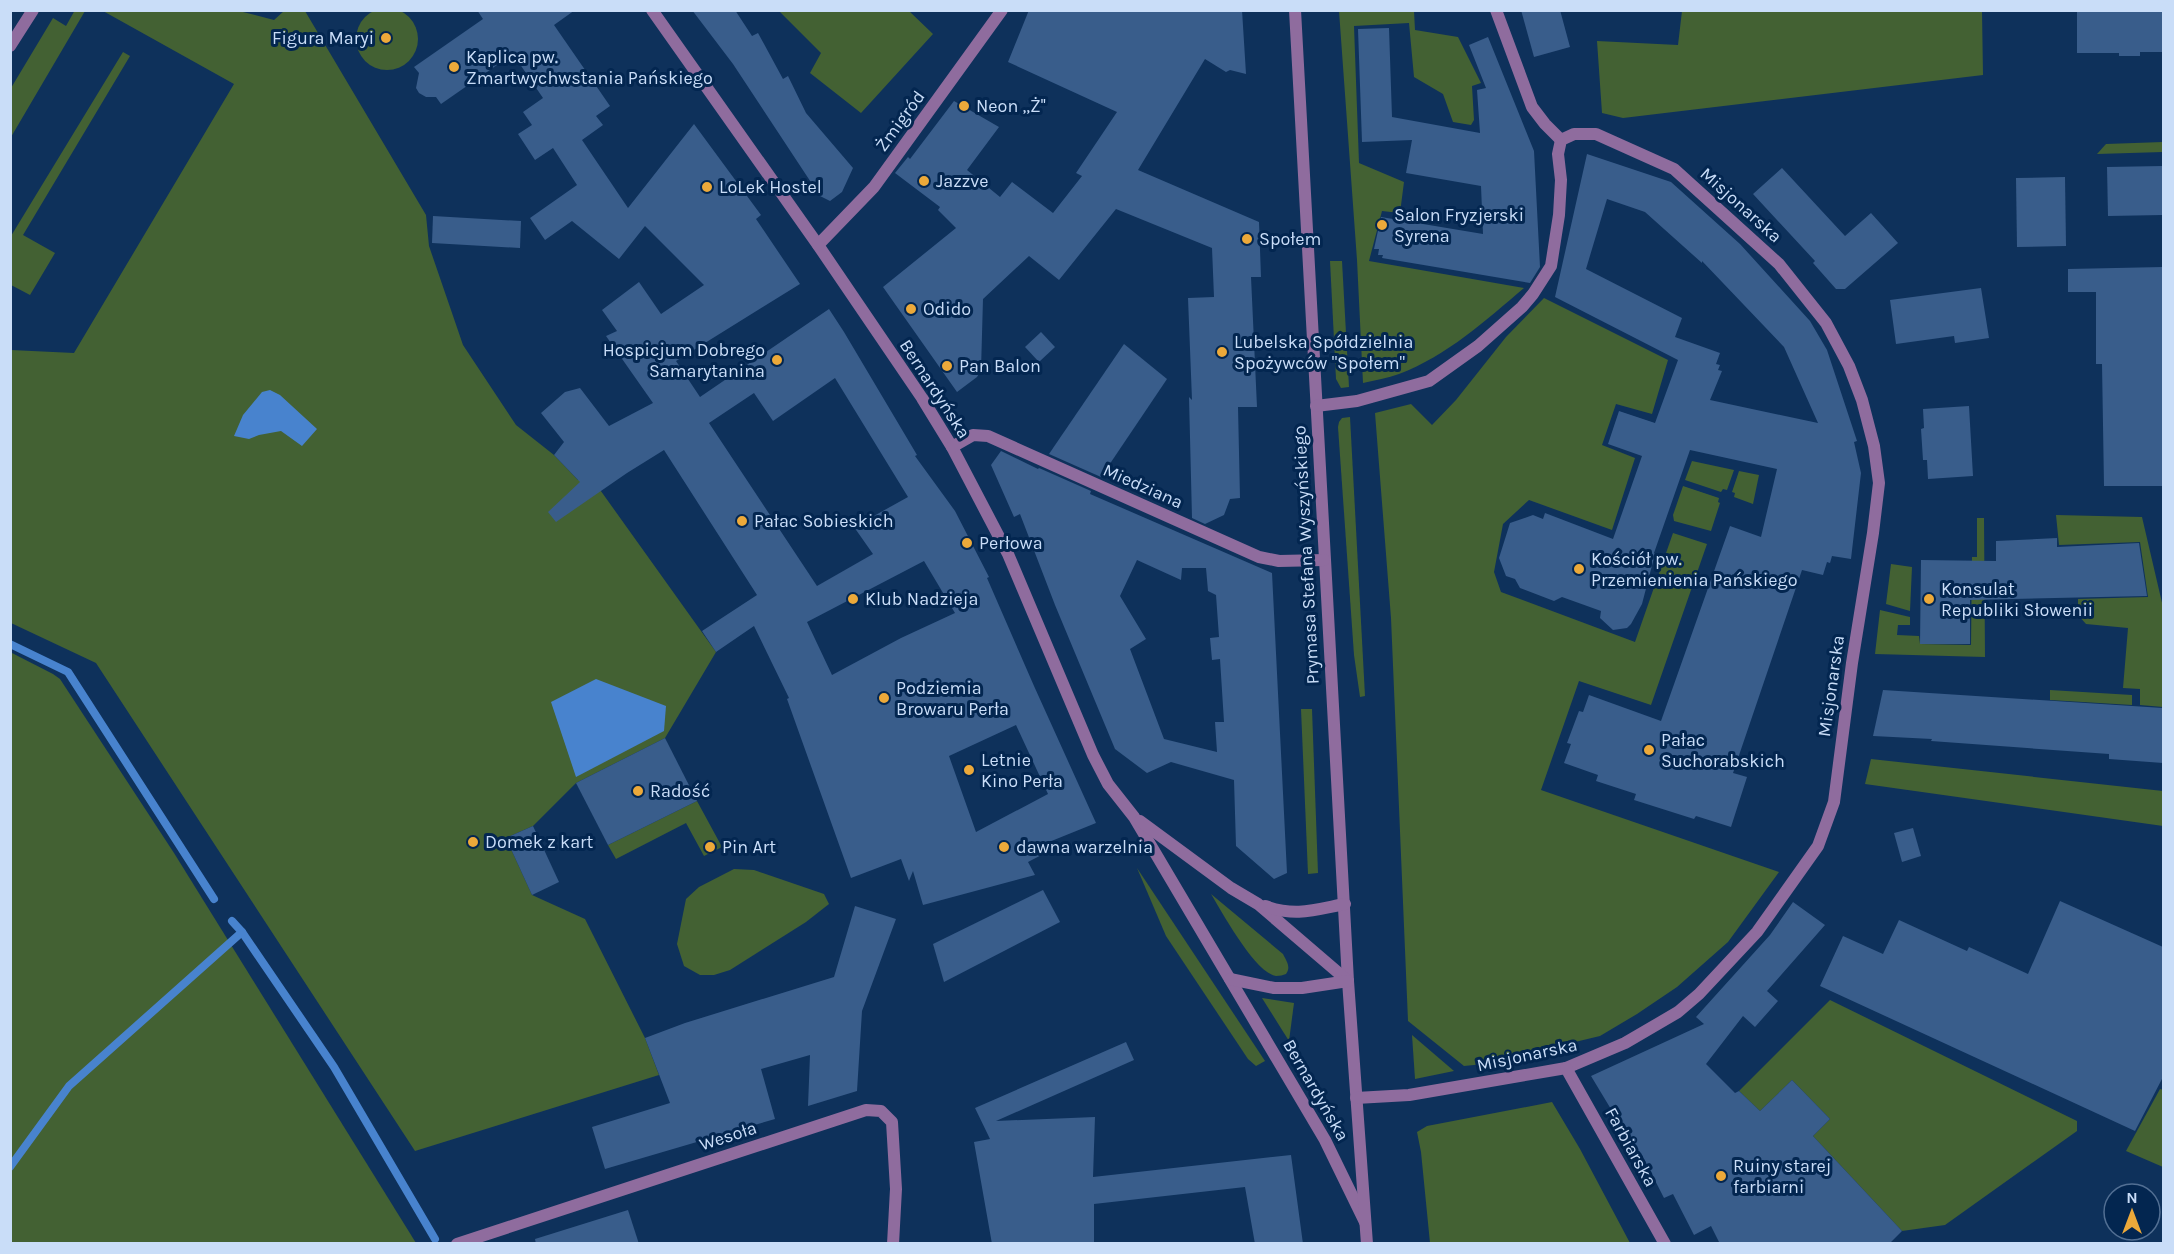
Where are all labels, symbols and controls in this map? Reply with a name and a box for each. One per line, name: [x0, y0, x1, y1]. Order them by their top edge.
place label: Figura Maryi: [272, 27, 374, 49]
marker: Figura Maryi: [379, 31, 393, 45]
place label: Kaplica pw. Zmartwychwstania Pańskiego: [466, 46, 713, 89]
marker: Kaplica pw. Zmartwychwstania Pańskiego: [447, 60, 461, 74]
street label: Żmigród: [871, 86, 929, 156]
place label: Neon ,,Ż'': [976, 95, 1046, 117]
marker: Neon ,,Ż'': [957, 99, 971, 113]
street label: Misjonarska: [1696, 163, 1786, 247]
place label: Jazzve: [936, 170, 989, 192]
marker: Jazzve: [917, 174, 931, 188]
place label: LoLek Hostel: [719, 176, 822, 198]
marker: LoLek Hostel: [700, 180, 714, 194]
place label: Salon Fryzjerski Syrena: [1394, 204, 1524, 247]
marker: Salon Fryzjerski Syrena: [1375, 218, 1389, 232]
place label: Społem: [1259, 228, 1321, 250]
marker: Społem: [1240, 232, 1254, 246]
place label: Odido: [923, 298, 971, 320]
marker: Odido: [904, 302, 918, 316]
place label: Lubelska Spółdzielnia Spożywców "Społem": [1234, 331, 1413, 374]
street label: Bernardyńska: [895, 335, 975, 443]
place label: Hospicjum Dobrego Samarytanina: [603, 339, 765, 382]
marker: Lubelska Spółdzielnia Spożywców "Społem": [1215, 345, 1229, 359]
marker: Hospicjum Dobrego Samarytanina: [770, 353, 784, 367]
place label: Pan Balon: [959, 355, 1041, 377]
marker: Pan Balon: [940, 359, 954, 373]
street label: Prymasa Stefana Wyszyńskiego: [1288, 425, 1324, 685]
street label: Miedziana: [1100, 459, 1186, 513]
place label: Pałac Sobieskich: [754, 510, 894, 532]
marker: Pałac Sobieskich: [735, 514, 749, 528]
place label: Perłowa: [979, 532, 1043, 554]
marker: Perłowa: [960, 536, 974, 550]
place label: Kościół pw. Przemienienia Pańskiego: [1591, 548, 1798, 591]
marker: Kościół pw. Przemienienia Pańskiego: [1572, 562, 1586, 576]
place label: Konsulat Republiki Słowenii: [1941, 578, 2093, 621]
place label: Klub Nadzieja: [865, 588, 978, 610]
marker: Klub Nadzieja: [846, 592, 860, 606]
marker: Konsulat Republiki Słowenii: [1922, 592, 1936, 606]
street label: Misjonarska: [1813, 634, 1849, 738]
place label: Podziemia Browaru Perła: [896, 677, 1009, 720]
marker: Podziemia Browaru Perła: [877, 691, 891, 705]
place label: Pałac Suchorabskich: [1661, 729, 1785, 772]
marker: Pałac Suchorabskich: [1642, 743, 1656, 757]
place label: Letnie Kino Perła: [981, 749, 1063, 792]
marker: Letnie Kino Perła: [962, 763, 976, 777]
place label: Radość: [650, 780, 710, 802]
marker: Radość: [631, 784, 645, 798]
place label: Domek z kart: [485, 831, 594, 853]
marker: Domek z kart: [466, 835, 480, 849]
place label: Pin Art: [722, 836, 776, 858]
place label: dawna warzelnia: [1016, 836, 1153, 858]
marker: Pin Art: [703, 840, 717, 854]
marker: dawna warzelnia: [997, 840, 1011, 854]
street label: Misjonarska: [1475, 1034, 1579, 1076]
street label: Bernardyńska: [1278, 1035, 1354, 1145]
street label: Farbiarska: [1600, 1103, 1662, 1191]
street label: Wesoła: [697, 1116, 759, 1156]
place label: Ruiny starej farbiarni: [1733, 1155, 1831, 1198]
marker: Ruiny starej farbiarni: [1714, 1169, 1728, 1183]
north arrow: [2102, 1182, 2162, 1242]
text: N: [2126, 1188, 2138, 1207]

